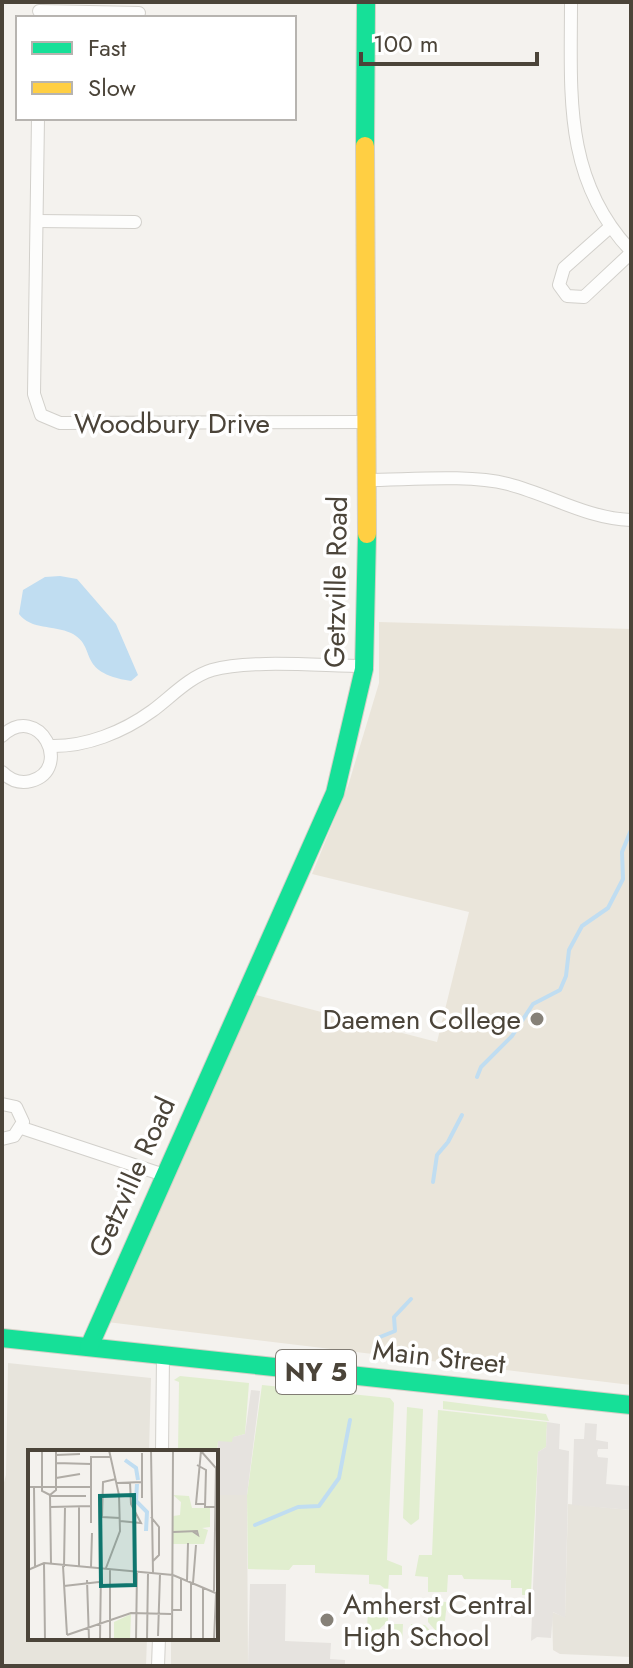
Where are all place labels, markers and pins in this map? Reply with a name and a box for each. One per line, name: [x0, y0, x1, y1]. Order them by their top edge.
place label: Daemen College: [323, 999, 521, 1040]
marker: Daemen College: [528, 1010, 546, 1028]
place label: Amherst Central High School: [343, 1584, 533, 1657]
marker: Amherst Central High School: [318, 1611, 336, 1629]

